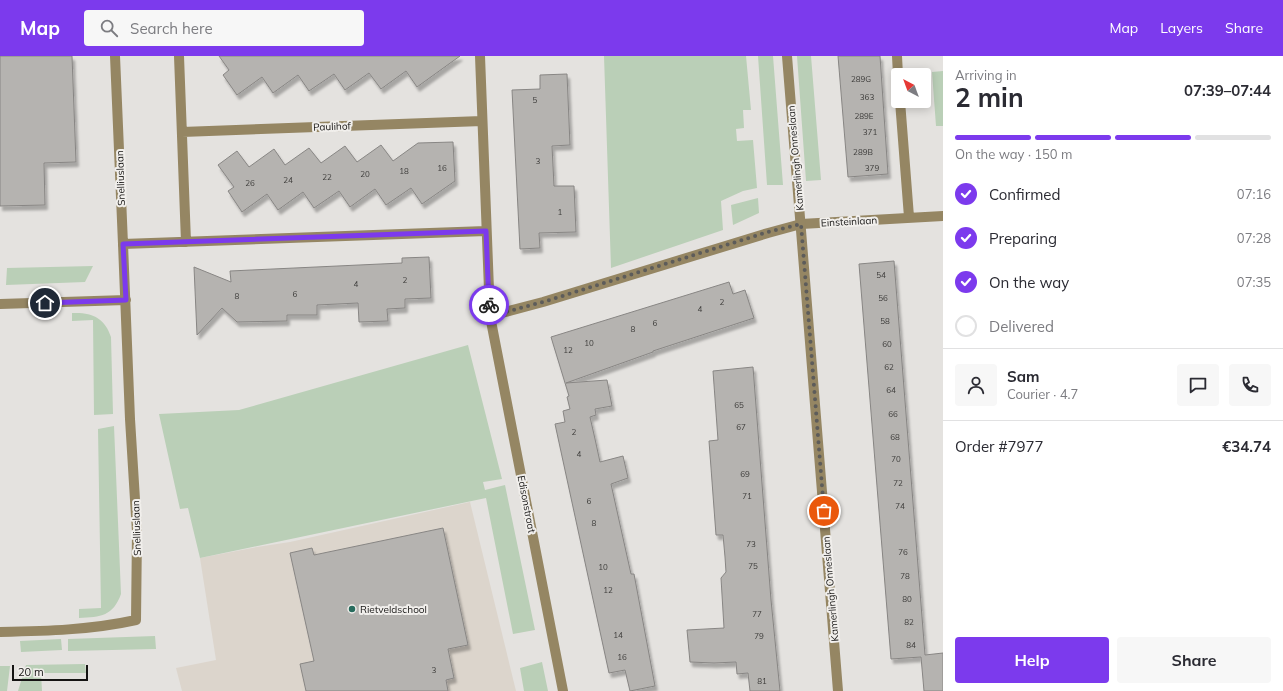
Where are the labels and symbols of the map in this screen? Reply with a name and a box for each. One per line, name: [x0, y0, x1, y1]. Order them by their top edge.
north arrow: [891, 68, 931, 108]
house number: 289G: [851, 74, 871, 84]
house number: 363: [860, 92, 874, 102]
house number: 5: [533, 95, 538, 105]
street label: Kamerlingh Onneslaan: [784, 105, 807, 211]
house number: 289E: [854, 111, 874, 121]
street label: Paulihof: [313, 119, 352, 134]
house number: 371: [863, 127, 877, 137]
house number: 289B: [853, 147, 873, 157]
street label: Snelliuslaan: [113, 150, 128, 206]
house number: 3: [536, 156, 541, 166]
house number: 16: [437, 163, 447, 173]
house number: 379: [865, 163, 879, 173]
house number: 18: [399, 166, 409, 176]
house number: 20: [360, 169, 370, 179]
house number: 22: [322, 172, 332, 182]
house number: 24: [283, 175, 293, 185]
house number: 26: [245, 178, 255, 188]
house number: 1: [558, 207, 563, 217]
street label: Einsteinlaan: [821, 214, 878, 229]
house number: 54: [876, 270, 886, 280]
house number: 2: [403, 275, 408, 285]
house number: 4: [354, 279, 359, 289]
courier: [469, 285, 509, 325]
pin: [28, 286, 62, 320]
house number: 6: [293, 289, 298, 299]
house number: 8: [235, 291, 240, 301]
house number: 56: [878, 293, 888, 303]
house number: 2: [720, 297, 725, 307]
house number: 4: [698, 304, 703, 314]
house number: 58: [880, 316, 890, 326]
house number: 6: [653, 318, 658, 328]
house number: 8: [631, 324, 636, 334]
house number: 10: [584, 338, 594, 348]
house number: 60: [882, 339, 892, 349]
house number: 12: [563, 345, 573, 355]
house number: 62: [884, 362, 894, 372]
house number: 64: [886, 385, 896, 395]
house number: 65: [734, 400, 744, 410]
house number: 66: [888, 409, 898, 419]
house number: 67: [736, 422, 746, 432]
house number: 2: [572, 427, 577, 437]
house number: 68: [890, 432, 900, 442]
house number: 4: [577, 449, 582, 459]
house number: 70: [891, 454, 901, 464]
house number: 69: [740, 469, 750, 479]
street label: Edisonstraat: [515, 474, 539, 534]
house number: 72: [893, 478, 903, 488]
house number: 71: [742, 491, 752, 501]
pin: [807, 494, 841, 528]
house number: 6: [587, 496, 592, 506]
street label: Snelliuslaan: [129, 500, 144, 556]
house number: 74: [895, 501, 905, 511]
house number: 8: [592, 518, 597, 528]
street label: Kamerlingh Onneslaan: [819, 536, 842, 642]
house number: 73: [746, 539, 756, 549]
house number: 76: [898, 547, 908, 557]
house number: 75: [748, 561, 758, 571]
house number: 10: [598, 562, 608, 572]
house number: 78: [900, 571, 910, 581]
house number: 12: [603, 585, 613, 595]
house number: 80: [902, 594, 912, 604]
place label: Rietveldschool: [360, 603, 427, 616]
marker: Rietveldschool: [347, 604, 357, 614]
house number: 77: [752, 609, 762, 619]
house number: 82: [904, 617, 914, 627]
house number: 14: [613, 630, 623, 640]
house number: 79: [754, 631, 764, 641]
house number: 84: [906, 640, 916, 650]
house number: 16: [617, 652, 627, 662]
scale bar: [12, 663, 88, 682]
house number: 3: [432, 665, 437, 675]
house number: 81: [757, 676, 767, 686]

